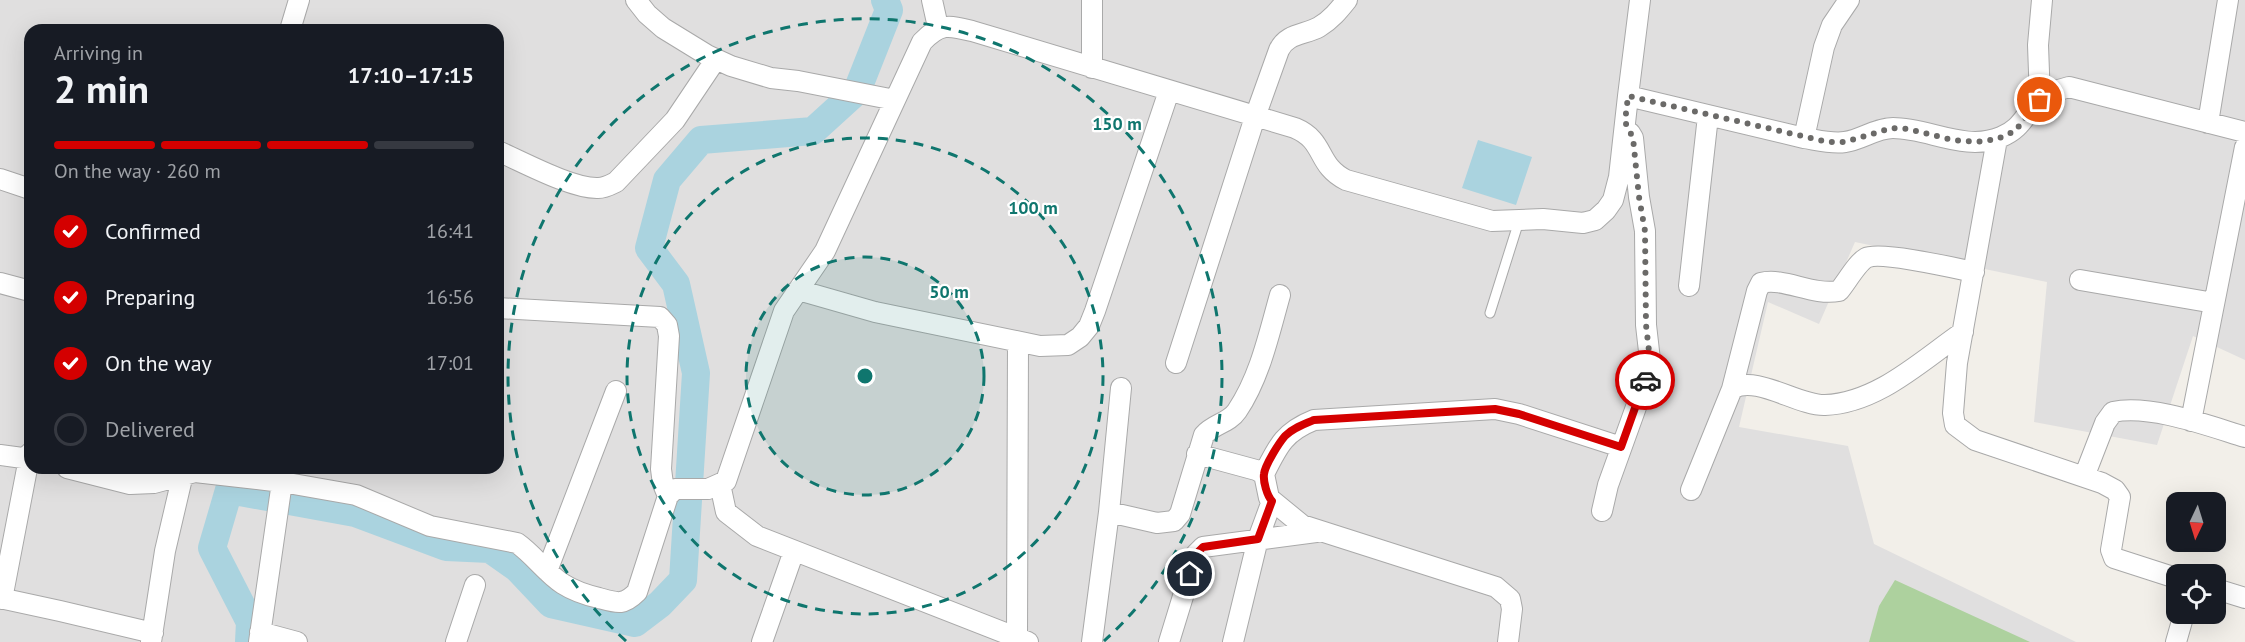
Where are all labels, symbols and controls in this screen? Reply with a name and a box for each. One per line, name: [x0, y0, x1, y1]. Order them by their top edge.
text: Arriving in: [54, 40, 143, 66]
text: 17:10–17:15: [348, 61, 474, 89]
text: 2 min: [54, 63, 149, 114]
pin: [2014, 74, 2065, 125]
icon: bag: [2023, 83, 2056, 116]
text: 150 m: [1092, 112, 1142, 135]
text: On the way · 260 m: [54, 158, 221, 184]
text: 100 m: [1008, 196, 1058, 219]
icon: check: [54, 215, 87, 248]
text: Confirmed: [105, 217, 201, 245]
text: 16:41: [426, 218, 474, 244]
text: 50 m: [929, 280, 969, 303]
icon: check: [54, 281, 87, 314]
text: Preparing: [105, 283, 195, 311]
text: 16:56: [426, 284, 474, 310]
icon: check: [54, 347, 87, 380]
text: On the way: [105, 349, 212, 377]
text: 17:01: [426, 350, 474, 376]
courier: [1615, 350, 1675, 410]
icon: car: [1629, 364, 1662, 397]
centre of rings: [855, 366, 875, 386]
text: Delivered: [105, 415, 195, 443]
north arrow: [2166, 492, 2226, 552]
map controls: [2166, 492, 2226, 624]
pin: [1164, 548, 1215, 599]
icon: home: [1173, 557, 1206, 590]
button: locate: [2166, 564, 2226, 624]

